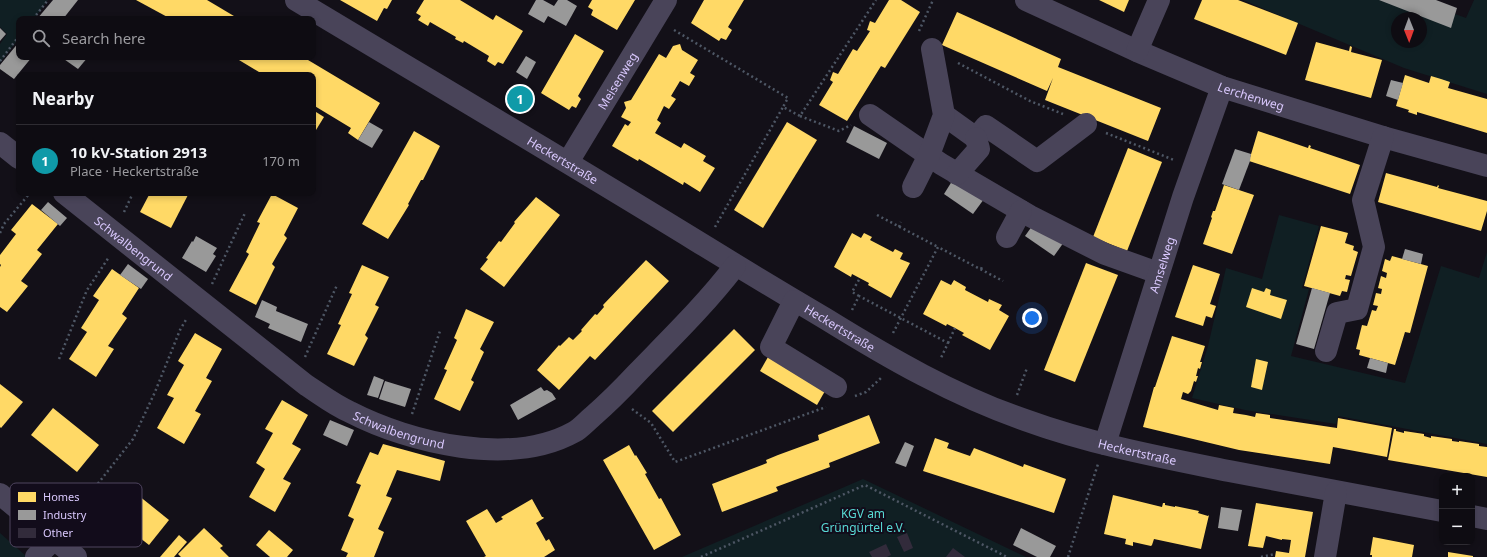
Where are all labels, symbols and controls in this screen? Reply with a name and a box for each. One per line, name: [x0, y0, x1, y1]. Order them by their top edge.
north arrow: [1391, 12, 1427, 48]
search box: [16, 16, 316, 60]
icon: search: [30, 27, 52, 49]
text: Search here: [62, 28, 145, 48]
street label: Meisenweg: [593, 49, 641, 113]
street label: Lerchenweg: [1215, 78, 1287, 114]
pin: 1: [507, 84, 533, 114]
text: Nearby: [32, 87, 94, 110]
street label: Heckertstraße: [524, 132, 602, 188]
text: 10 kV-Station 2913: [70, 142, 207, 162]
text: 1: [41, 152, 49, 170]
text: 170 m: [262, 152, 300, 170]
text: Place · Heckertstraße: [70, 162, 199, 180]
street label: Schwalbengrund: [91, 212, 176, 285]
street label: Amselweg: [1145, 234, 1178, 295]
street label: Heckertstraße: [801, 300, 879, 356]
your location: [1022, 308, 1042, 328]
street label: Schwalbengrund: [350, 406, 446, 452]
street label: Heckertstraße: [1096, 434, 1178, 469]
map controls: [1439, 473, 1475, 545]
button: +: [1439, 473, 1475, 509]
legend: [10, 483, 142, 547]
text: Homes: [43, 489, 80, 504]
park label: KGV am Grüngürtel e.V.: [821, 505, 905, 536]
text: Industry: [43, 507, 87, 522]
button: −: [1439, 509, 1475, 545]
text: Other: [43, 525, 74, 540]

